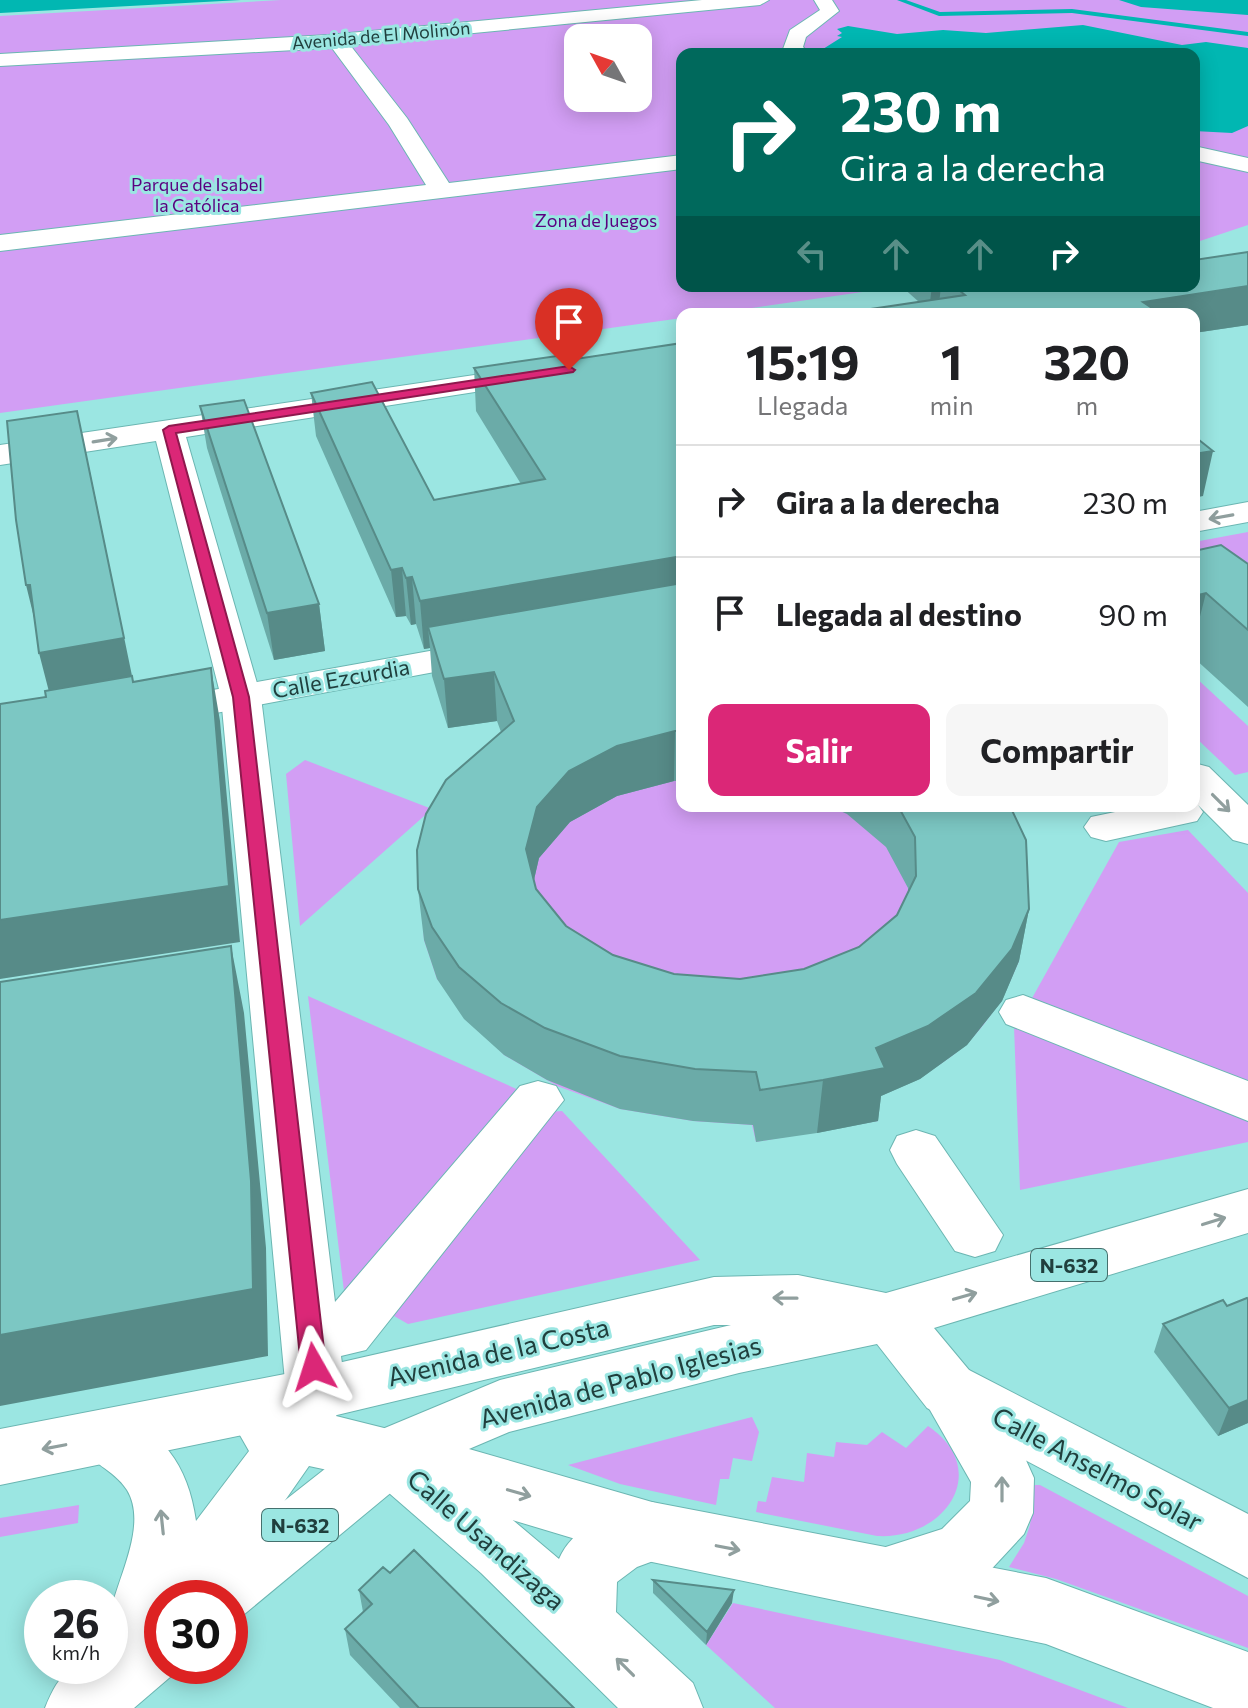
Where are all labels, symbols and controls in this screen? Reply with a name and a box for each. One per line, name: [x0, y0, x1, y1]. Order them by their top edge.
street label: Avenida de El Molinón: [291, 16, 471, 54]
north arrow: [564, 24, 652, 112]
map controls: [564, 24, 652, 112]
text: 230 m: [840, 75, 1001, 144]
icon: right: [708, 80, 812, 184]
text: Gira a la derecha: [840, 144, 1106, 188]
park label: Parque de Isabel la Católica: [131, 173, 263, 216]
park label: Zona de Juegos: [535, 209, 657, 231]
icon: left: [790, 232, 834, 276]
icon: ahead: [874, 232, 918, 276]
icon: ahead: [958, 232, 1002, 276]
icon: right: [1042, 232, 1086, 276]
pin: [535, 288, 603, 370]
icon: arrive: [547, 300, 591, 344]
text: 15:19: [746, 331, 860, 390]
text: 1: [941, 331, 962, 390]
text: 320: [1044, 331, 1130, 390]
text: Llegada: [757, 389, 848, 420]
text: min: [929, 389, 974, 420]
text: m: [1075, 389, 1098, 420]
one-way arrow: [92, 432, 117, 447]
icon: right: [708, 479, 752, 523]
text: Gira a la derecha: [776, 483, 1000, 520]
text: 230 m: [1083, 483, 1168, 520]
one-way arrow: [1209, 511, 1234, 526]
icon: arrive: [708, 591, 752, 635]
text: Llegada al destino: [776, 595, 1022, 632]
text: 90 m: [1098, 595, 1168, 632]
street label: Calle Ezcurdia: [270, 653, 412, 703]
button: Salir: [708, 704, 930, 796]
button: Compartir: [946, 704, 1168, 796]
one-way arrow: [1211, 793, 1230, 812]
one-way arrow: [1200, 1213, 1226, 1228]
road number: N-632: [1031, 1249, 1107, 1281]
one-way arrow: [951, 1287, 977, 1302]
one-way arrow: [772, 1291, 799, 1306]
street label: Avenida de la Costa: [384, 1310, 612, 1392]
position arrow: [272, 1325, 356, 1409]
street label: Avenida de Pablo Iglesias: [476, 1328, 764, 1434]
street label: Calle Anselmo Solar: [988, 1400, 1208, 1536]
one-way arrow: [42, 1441, 67, 1456]
street label: Calle Usandizaga: [402, 1462, 572, 1616]
one-way arrow: [994, 1477, 1010, 1503]
one-way arrow: [505, 1486, 531, 1501]
one-way arrow: [155, 1509, 170, 1535]
road number: N-632: [262, 1509, 338, 1541]
one-way arrow: [715, 1541, 741, 1556]
speed limit sign: 30: [144, 1580, 248, 1684]
one-way arrow: [974, 1592, 1000, 1607]
text: 26: [52, 1597, 100, 1646]
text: km/h: [52, 1640, 100, 1664]
one-way arrow: [616, 1658, 635, 1677]

